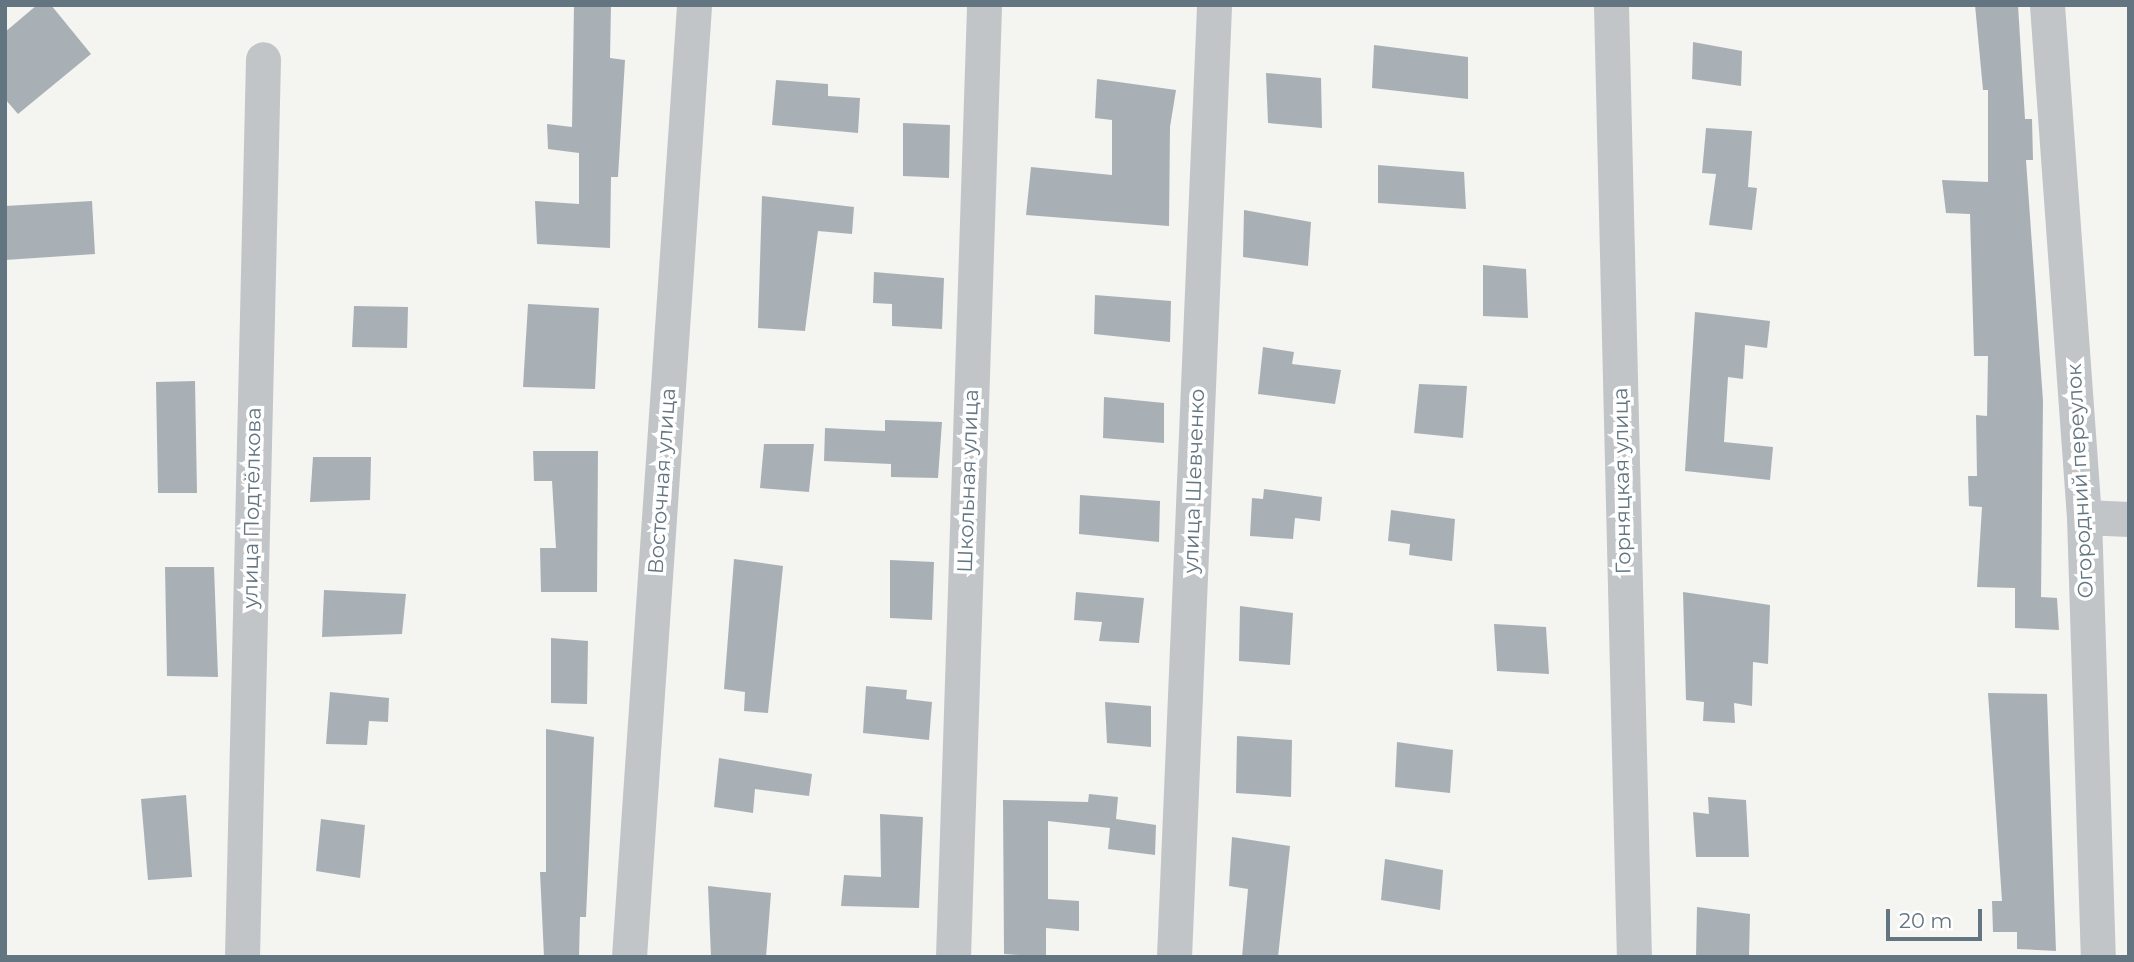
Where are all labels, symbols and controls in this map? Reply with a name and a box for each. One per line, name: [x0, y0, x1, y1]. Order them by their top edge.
street label: Огородний переулок: [2061, 363, 2099, 599]
street label: Восточная улица: [643, 387, 681, 575]
street label: улица Шевченко: [1178, 388, 1210, 574]
street label: Горняцкая улица: [1608, 388, 1636, 574]
street label: Школьная улица: [952, 389, 984, 573]
street label: улица Подтёлкова: [238, 407, 266, 609]
scale bar: [1889, 895, 1985, 939]
text: 20 m: [1899, 908, 1953, 933]

